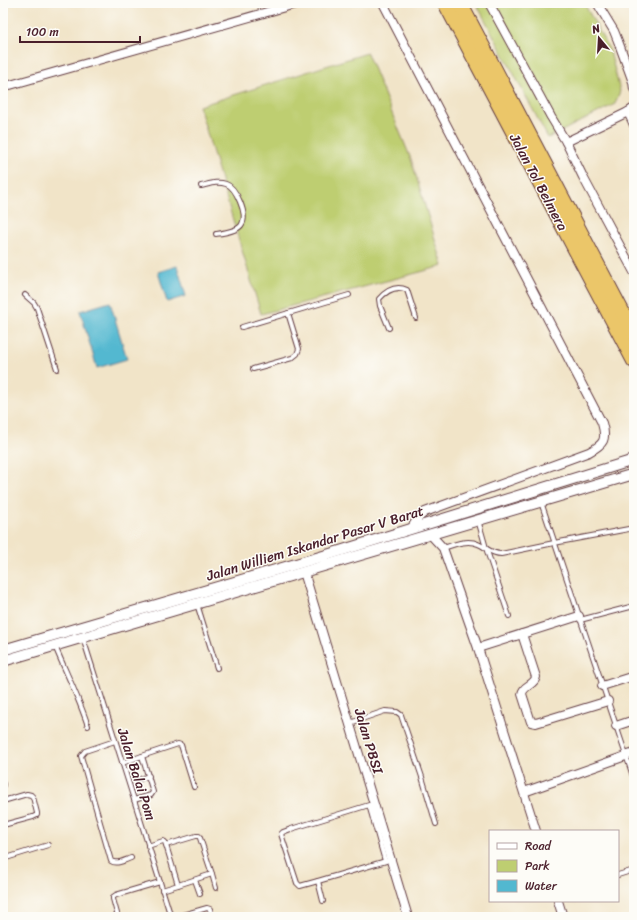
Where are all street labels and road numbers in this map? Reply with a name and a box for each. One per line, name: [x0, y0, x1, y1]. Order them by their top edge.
street label: Jalan Tol Belmera: [502, 128, 575, 236]
street label: Jalan Williem Iskandar Pasar V Barat: [202, 498, 427, 589]
street label: Jalan PBSI: [346, 704, 391, 778]
street label: Jalan Balai Pom: [109, 724, 163, 824]

